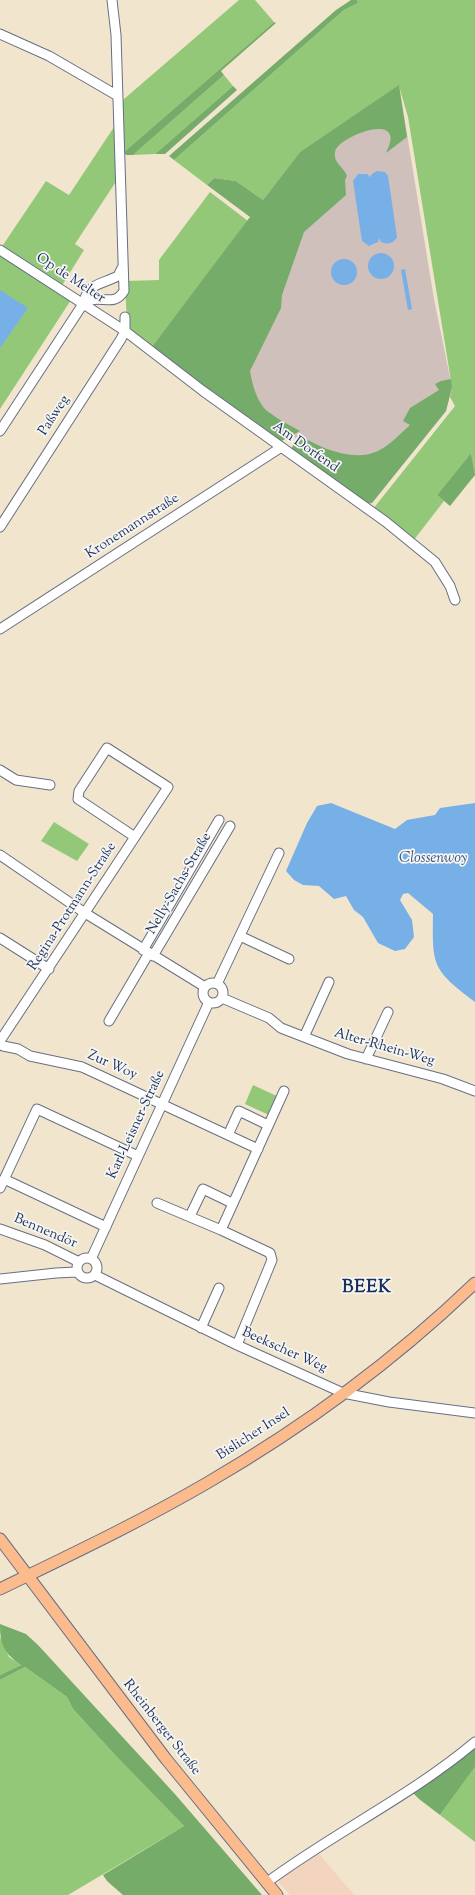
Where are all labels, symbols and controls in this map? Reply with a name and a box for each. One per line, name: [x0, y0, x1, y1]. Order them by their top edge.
street label: Op de Melter: [32, 250, 108, 308]
street label: Paßweg: [36, 393, 74, 439]
street label: Am Dorfend: [269, 419, 341, 477]
street label: Kronemannstraße: [83, 491, 183, 563]
street label: Nelly-Sachs-Straße: [144, 830, 216, 938]
street label: Regina-Protmann-Straße: [25, 840, 121, 974]
water label: Clossenwoy: [399, 850, 467, 868]
street label: Alter-Rhein-Weg: [332, 1026, 436, 1070]
street label: Zur Woy: [85, 1048, 139, 1084]
street label: Karl-Leisner-Straße: [104, 1068, 170, 1182]
street label: Bennendör: [11, 1211, 79, 1253]
district label: BEEK: [342, 1278, 392, 1300]
street label: Beekscher Weg: [239, 1325, 329, 1377]
street label: Bislicher Insel: [214, 1405, 294, 1465]
street label: Rheinberger Straße: [119, 1677, 203, 1779]

